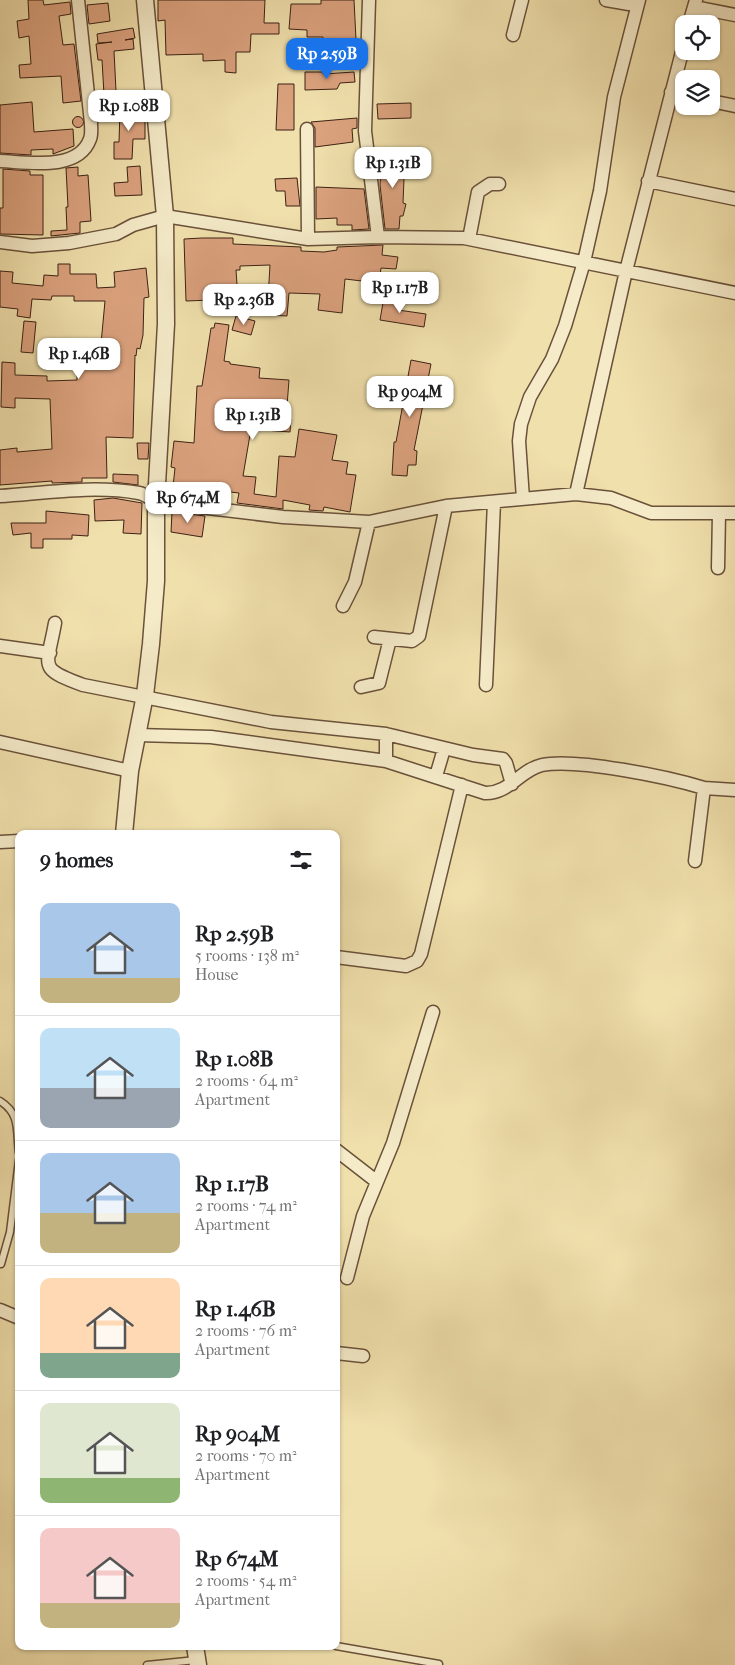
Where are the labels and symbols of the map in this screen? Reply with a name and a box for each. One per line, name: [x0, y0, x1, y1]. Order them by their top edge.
pin: Rp 2.59B: [275, 38, 379, 80]
pin: Rp 1.08B: [77, 90, 181, 132]
pin: Rp 1.31B: [341, 146, 445, 189]
pin: Rp 1.17B: [348, 272, 452, 314]
pin: Rp 2.36B: [192, 284, 296, 326]
pin: Rp 1.46B: [27, 338, 131, 380]
pin: Rp 904M: [364, 376, 456, 418]
pin: Rp 1.31B: [201, 398, 305, 441]
pin: Rp 674M: [142, 482, 234, 524]

